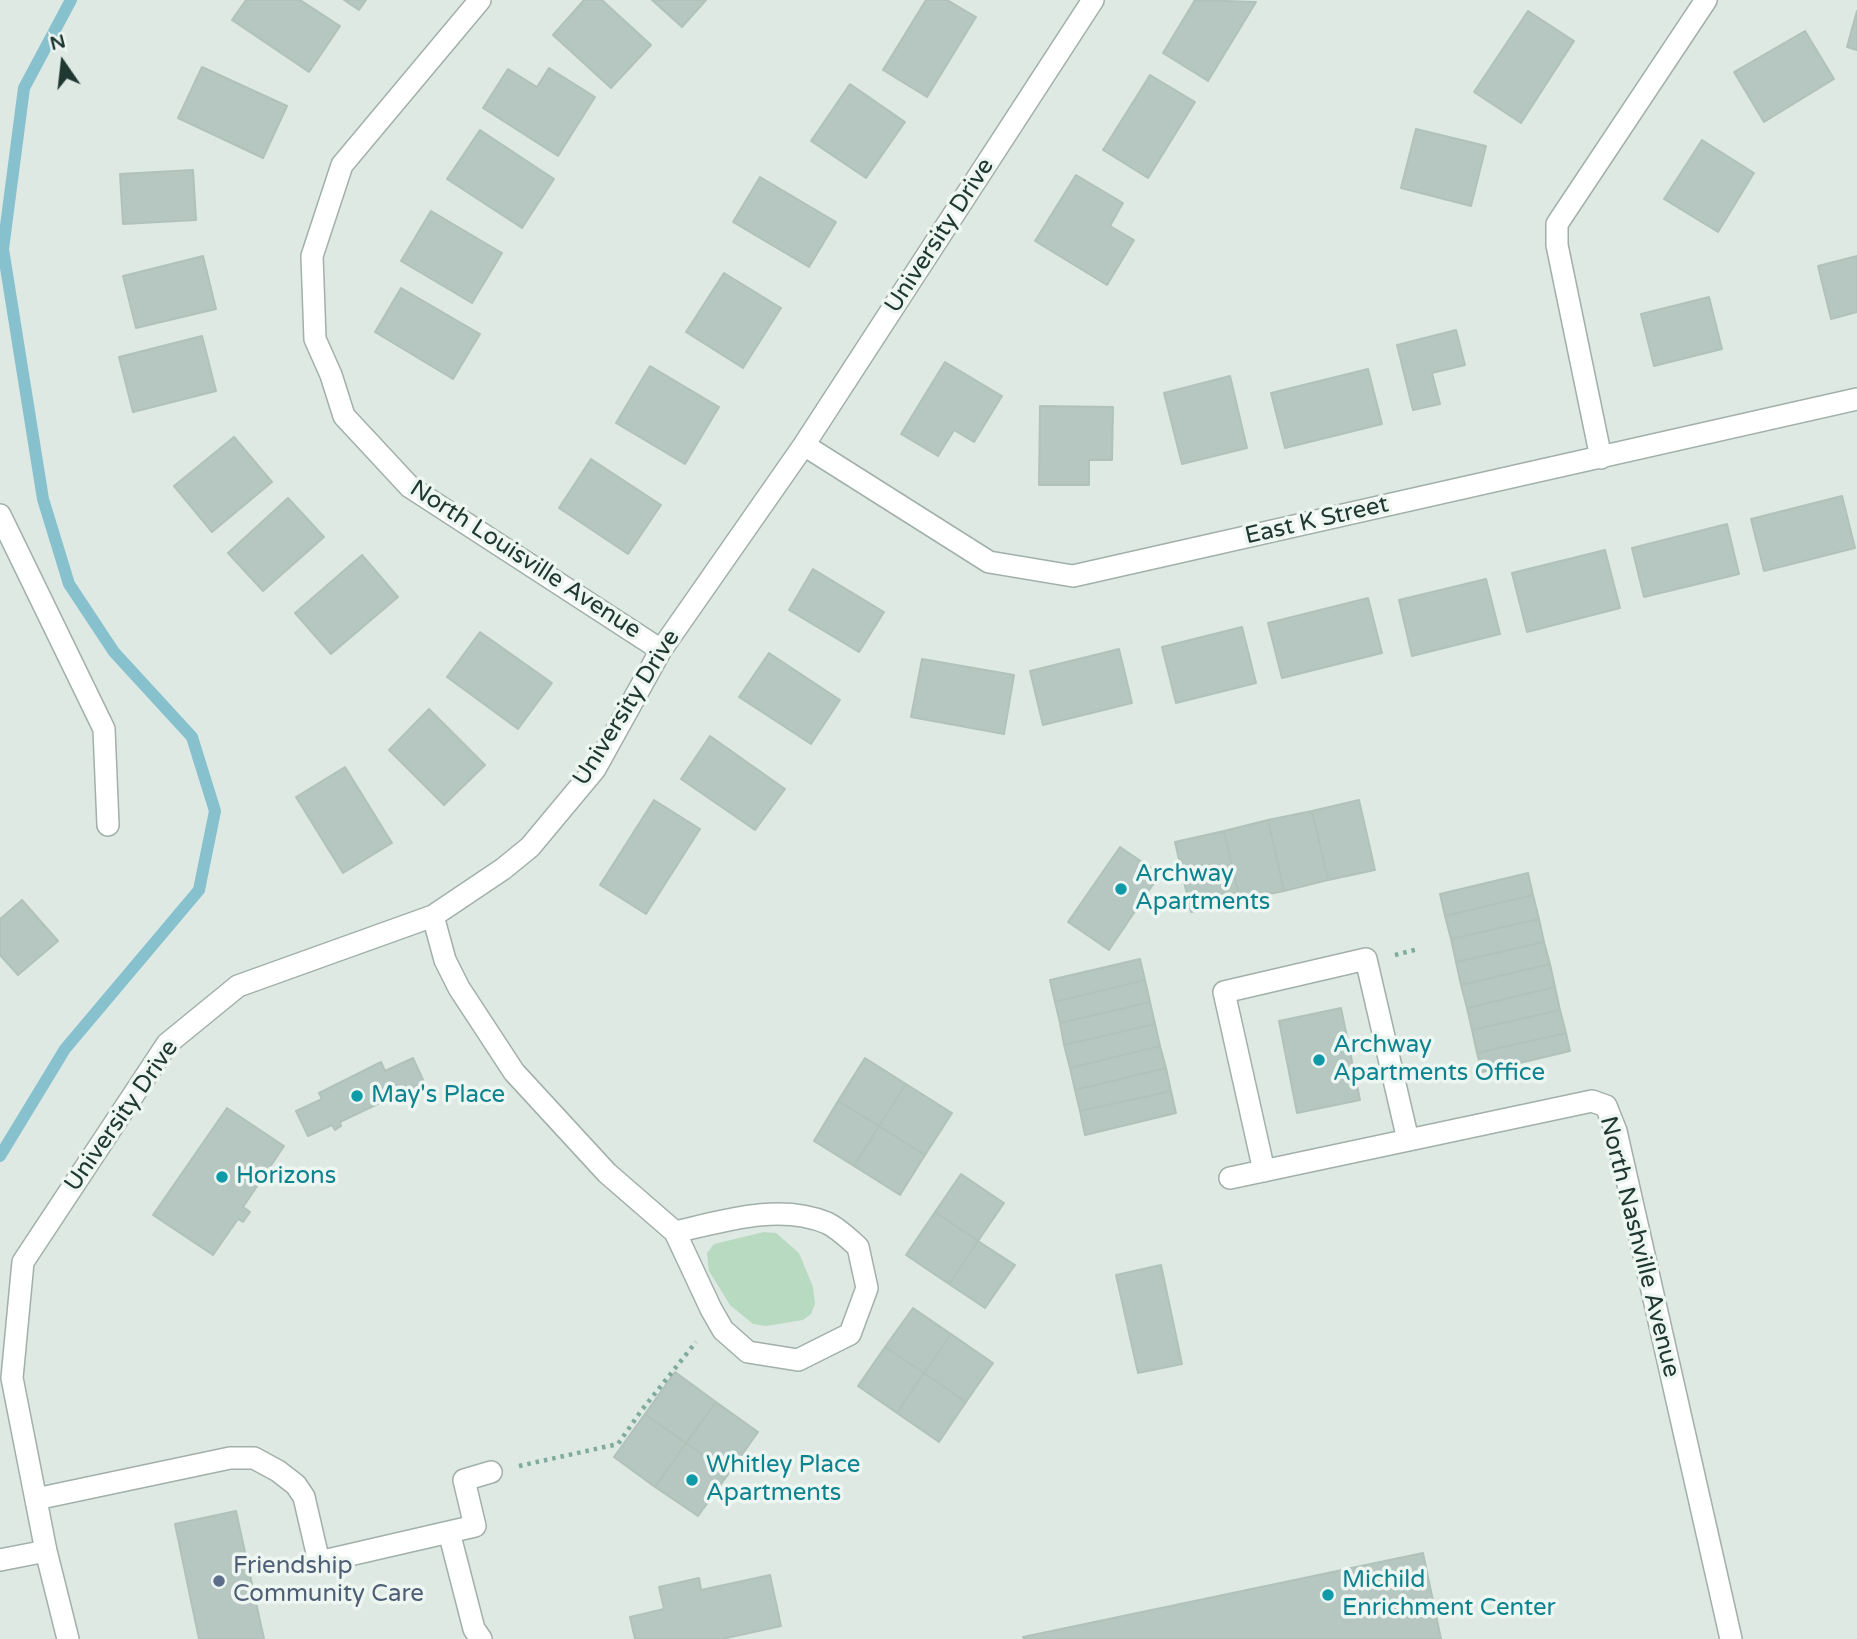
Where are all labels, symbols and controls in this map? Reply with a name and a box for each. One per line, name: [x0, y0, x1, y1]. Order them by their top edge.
north arrow: [28, 28, 98, 98]
text: N: [48, 30, 68, 55]
street label: University Drive: [879, 153, 1001, 319]
street label: North Louisville Avenue: [404, 475, 646, 645]
street label: East K Street: [1242, 491, 1392, 551]
street label: University Drive: [568, 625, 686, 791]
place label: Archway Apartments: [1135, 861, 1270, 917]
marker: Archway Apartments: [1113, 881, 1129, 897]
place label: Archway Apartments Office: [1333, 1032, 1545, 1088]
street label: University Drive: [59, 1035, 185, 1197]
marker: Archway Apartments Office: [1311, 1052, 1327, 1068]
place label: May's Place: [371, 1082, 505, 1110]
marker: May's Place: [349, 1088, 365, 1104]
street label: North Nashville Avenue: [1593, 1114, 1685, 1380]
place label: Horizons: [236, 1163, 336, 1191]
marker: Horizons: [214, 1169, 230, 1185]
place label: Whitley Place Apartments: [706, 1452, 860, 1508]
marker: Whitley Place Apartments: [684, 1472, 700, 1488]
place label: Friendship Community Care: [233, 1553, 424, 1609]
place label: Michild Enrichment Center: [1342, 1567, 1556, 1623]
marker: Friendship Community Care: [211, 1573, 227, 1589]
marker: Michild Enrichment Center: [1320, 1587, 1336, 1603]

